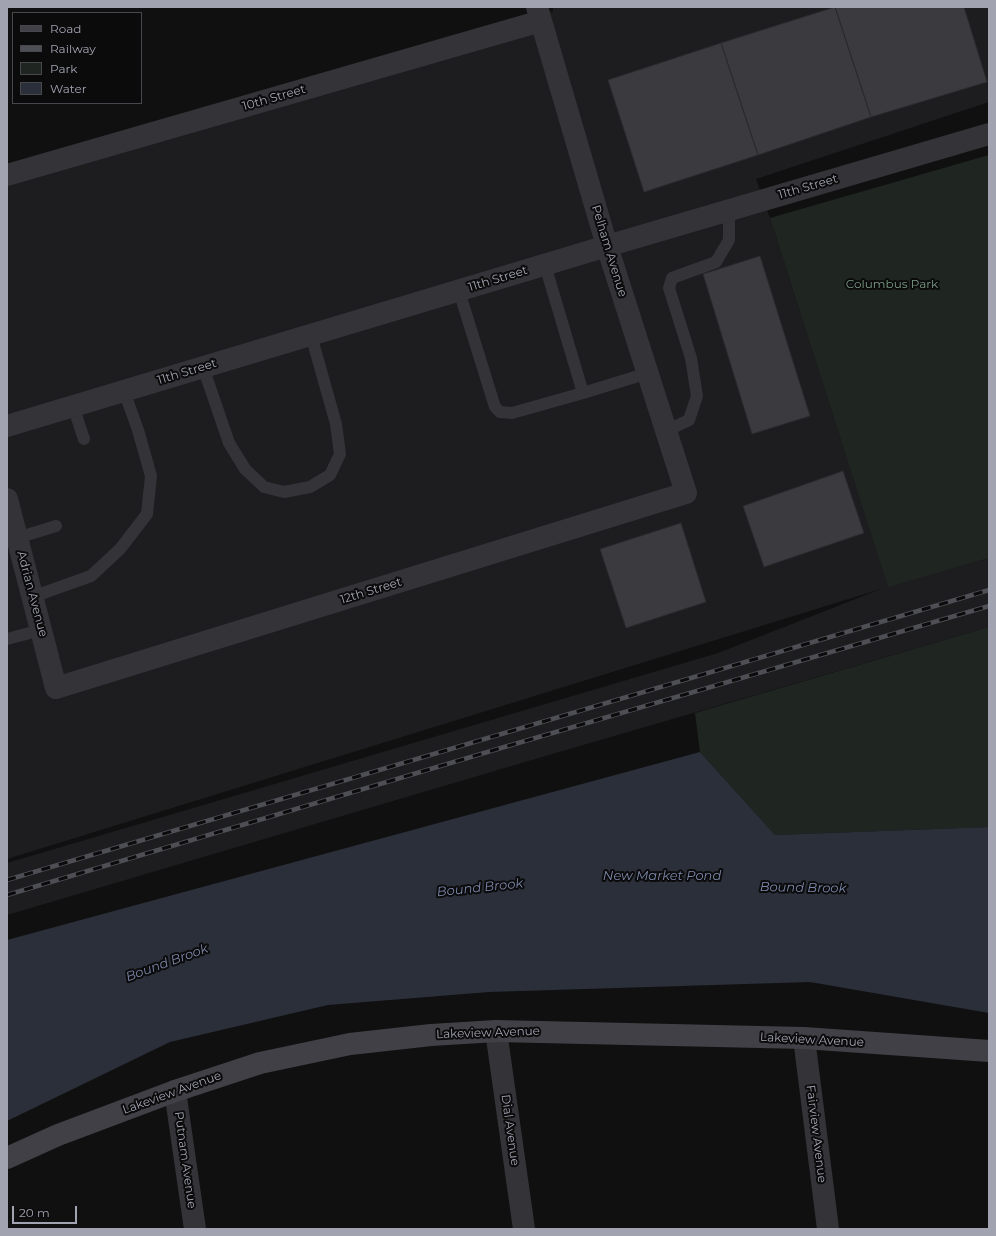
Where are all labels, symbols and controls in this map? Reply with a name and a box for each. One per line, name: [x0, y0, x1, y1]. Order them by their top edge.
legend: [12, 12, 142, 104]
text: Road: [50, 21, 81, 36]
text: Railway: [50, 41, 96, 56]
text: Park: [50, 61, 77, 76]
text: Water: [50, 81, 86, 96]
street label: 10th Street: [241, 82, 307, 114]
street label: 11th Street: [777, 172, 839, 202]
street label: Pelham Avenue: [588, 203, 630, 299]
street label: 11th Street: [467, 263, 529, 295]
park label: Columbus Park: [846, 277, 938, 291]
street label: 11th Street: [156, 356, 218, 388]
street label: Adrian Avenue: [14, 550, 50, 638]
street label: 12th Street: [339, 575, 403, 607]
water label: New Market Pond: [603, 868, 721, 884]
water label: Bound Brook: [436, 876, 524, 900]
water label: Bound Brook: [760, 879, 846, 897]
water label: Bound Brook: [124, 941, 210, 985]
street label: Lakeview Avenue: [436, 1024, 540, 1042]
street label: Lakeview Avenue: [760, 1030, 864, 1050]
street label: Lakeview Avenue: [121, 1068, 223, 1118]
street label: Fairview Avenue: [803, 1084, 829, 1184]
street label: Dial Avenue: [498, 1093, 522, 1167]
street label: Putnam Avenue: [171, 1111, 199, 1209]
scale bar: [14, 1198, 79, 1224]
text: 20 m: [19, 1205, 50, 1220]

